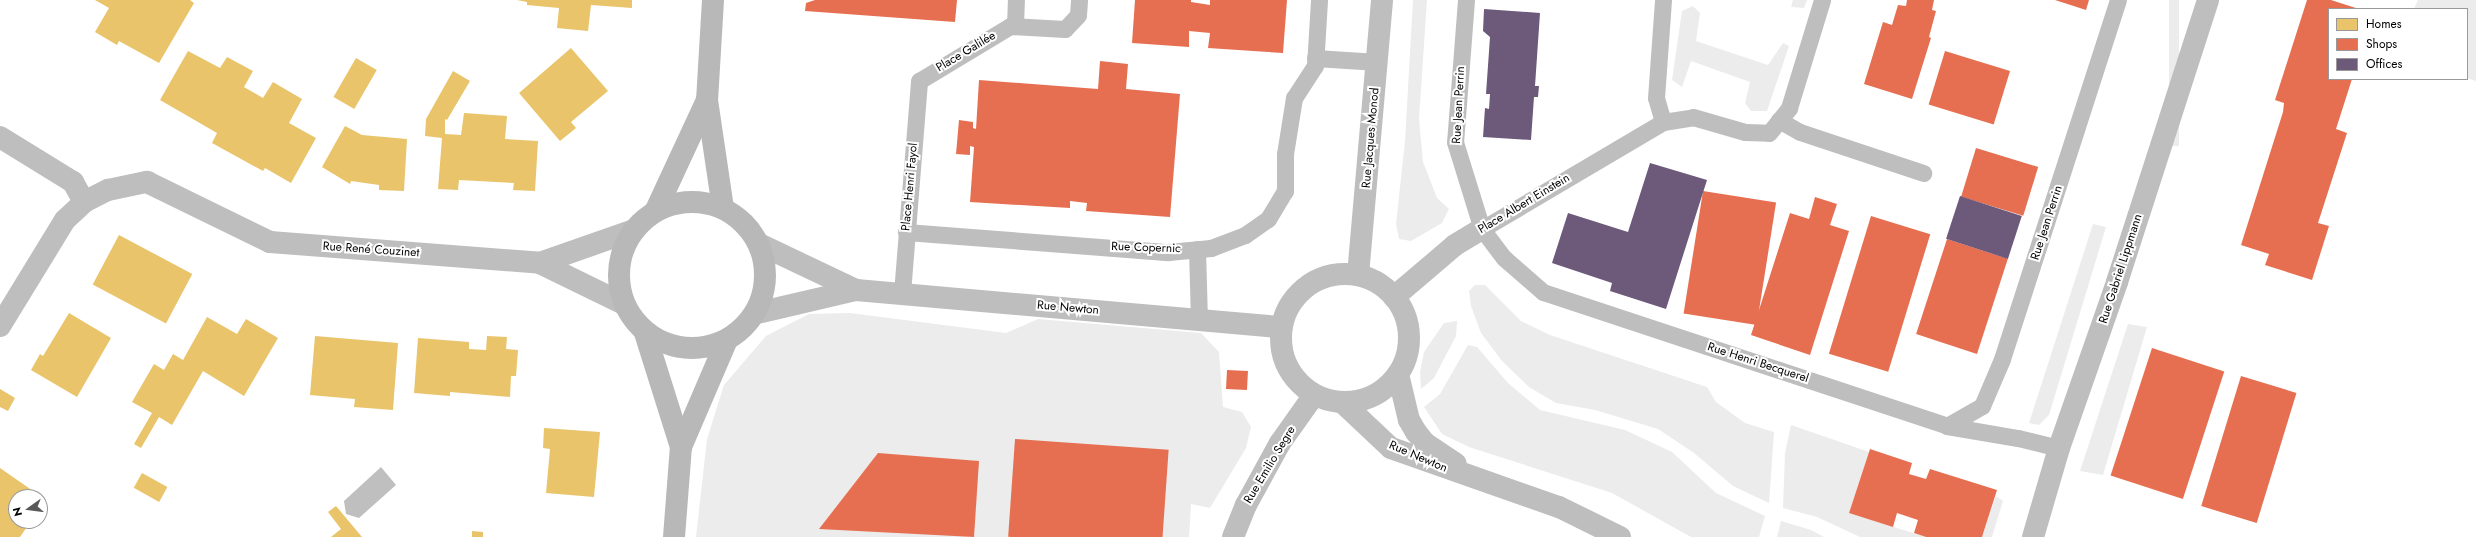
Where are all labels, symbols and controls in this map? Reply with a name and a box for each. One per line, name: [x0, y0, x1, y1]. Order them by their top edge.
legend: [2328, 8, 2468, 80]
text: Homes: [2366, 15, 2402, 33]
street label: Place Galilée: [934, 29, 998, 75]
text: Shops: [2366, 35, 2397, 53]
text: Offices: [2366, 55, 2402, 73]
street label: Rue Jean Perrin: [1450, 66, 1468, 144]
street label: Rue Jacques Monod: [1359, 87, 1383, 189]
street label: Place Henri Fayol: [899, 142, 921, 232]
street label: Place Albert Einstein: [1476, 171, 1572, 237]
street label: Rue Jean Perrin: [2028, 184, 2066, 262]
street label: Rue Gabriel Lippmann: [2096, 212, 2146, 326]
street label: Rue René Couzinet: [322, 239, 420, 261]
street label: Rue Copernic: [1111, 240, 1181, 256]
street label: Rue Newton: [1036, 298, 1100, 318]
street label: Rue Henri Becquerel: [1706, 340, 1810, 386]
street label: Rue Emilio Segre: [1241, 424, 1299, 506]
street label: Rue Newton: [1387, 438, 1449, 476]
north arrow: [8, 489, 48, 529]
text: N: [9, 505, 26, 518]

